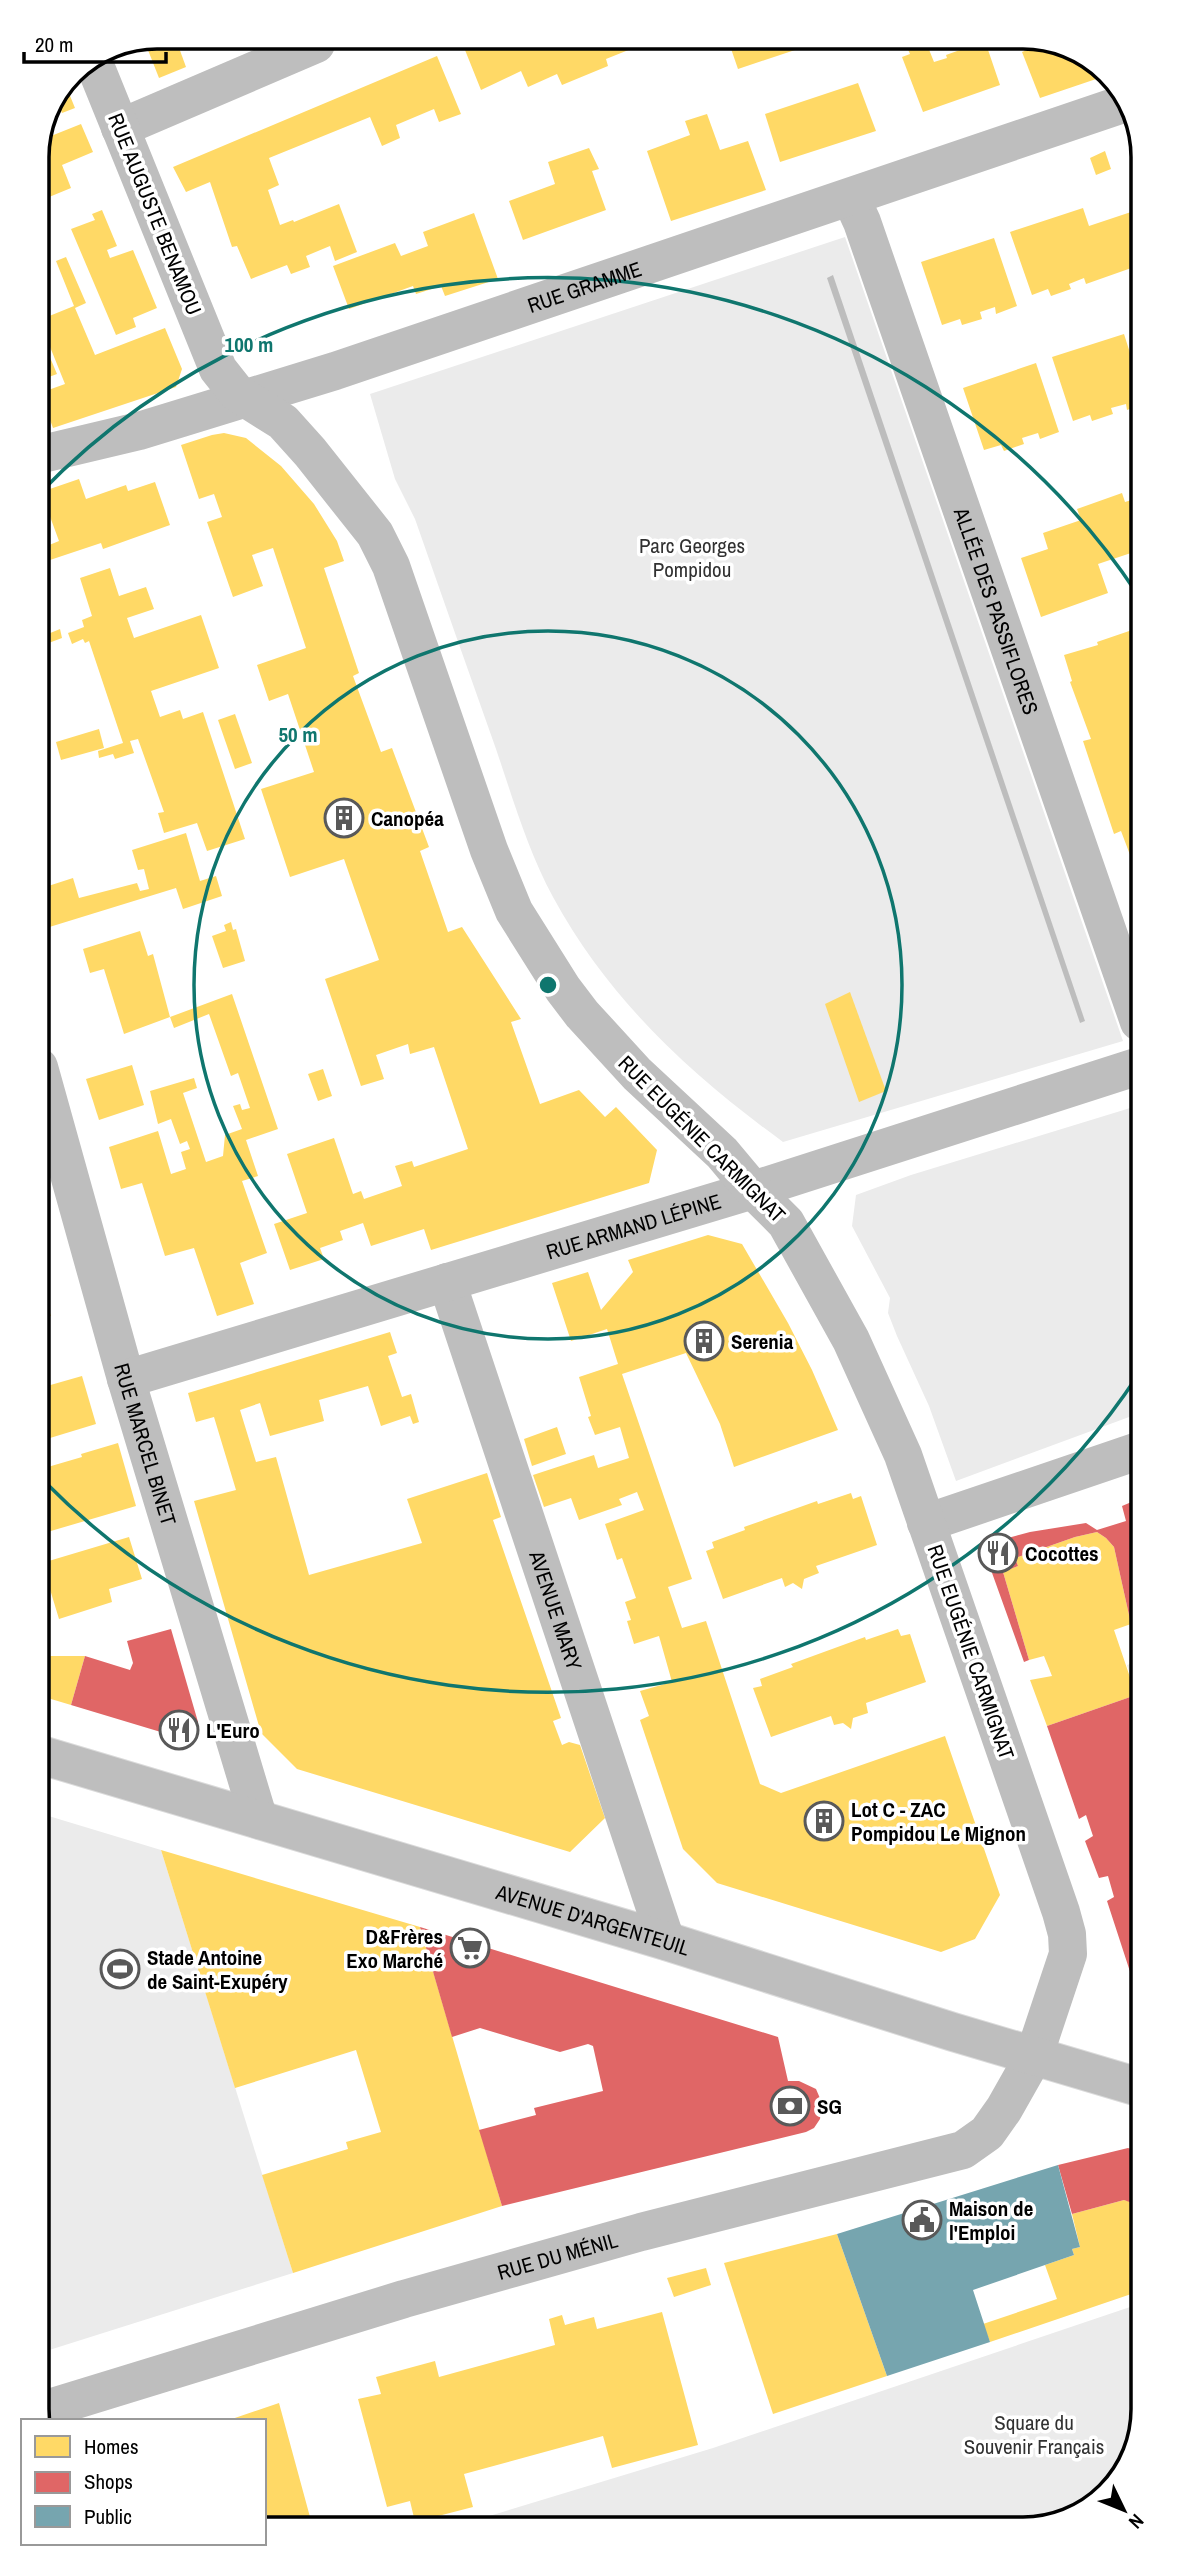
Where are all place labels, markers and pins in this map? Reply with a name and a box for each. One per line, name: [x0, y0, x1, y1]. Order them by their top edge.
building icon: Canopéa: [323, 797, 365, 839]
place label: Canopéa: [371, 804, 444, 833]
centre of rings: [536, 973, 560, 997]
building icon: Serenia: [683, 1320, 725, 1362]
place label: Serenia: [731, 1327, 794, 1356]
restaurant icon: Cocottes: [977, 1532, 1019, 1574]
place label: Cocottes: [1025, 1539, 1099, 1568]
restaurant icon: L'Euro: [158, 1709, 200, 1751]
place label: L'Euro: [206, 1716, 260, 1745]
place label: Lot C - ZAC Pompidou Le Mignon: [851, 1795, 1026, 1848]
building icon: Lot C - ZAC Pompidou Le Mignon: [803, 1800, 845, 1842]
place label: D&Frères Exo Marché: [346, 1922, 443, 1975]
supermarket icon: D&Frères Exo Marché: [449, 1927, 491, 1969]
place label: Stade Antoine de Saint-Exupéry: [147, 1943, 288, 1996]
sports icon: Stade Antoine de Saint-Exupéry: [99, 1948, 141, 1990]
bank icon: SG: [769, 2085, 811, 2127]
place label: SG: [817, 2092, 842, 2121]
place label: Maison de l'Emploi: [949, 2194, 1033, 2247]
public building icon: Maison de l'Emploi: [901, 2199, 943, 2241]

